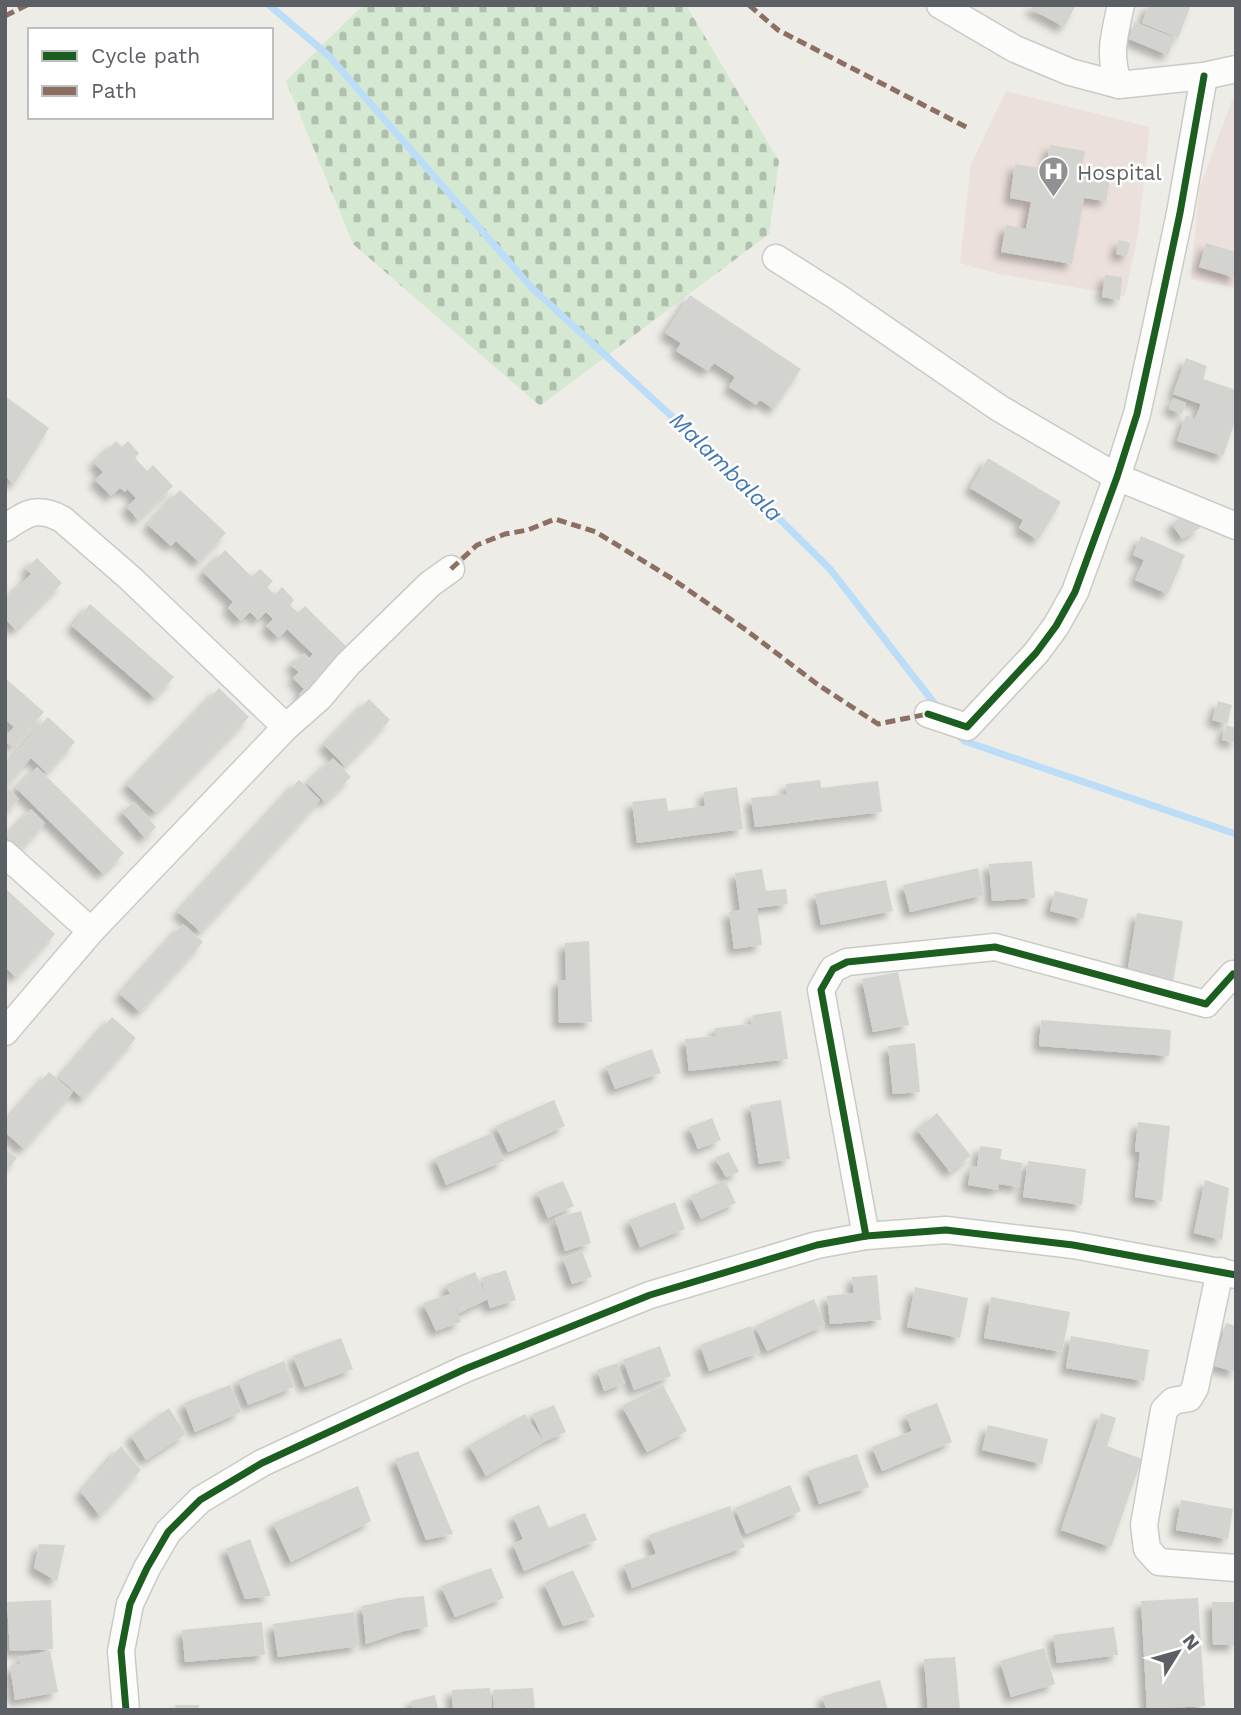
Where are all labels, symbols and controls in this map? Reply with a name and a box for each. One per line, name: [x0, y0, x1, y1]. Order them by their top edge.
legend: [28, 28, 273, 119]
text: Cycle path: [91, 43, 200, 68]
text: Path: [91, 78, 137, 103]
hospital icon: Hospital: [1037, 155, 1071, 199]
place label: Hospital: [1077, 160, 1162, 185]
water label: Malambalala: [664, 407, 788, 527]
north arrow: [1143, 1617, 1213, 1687]
text: N: [1178, 1630, 1205, 1655]

